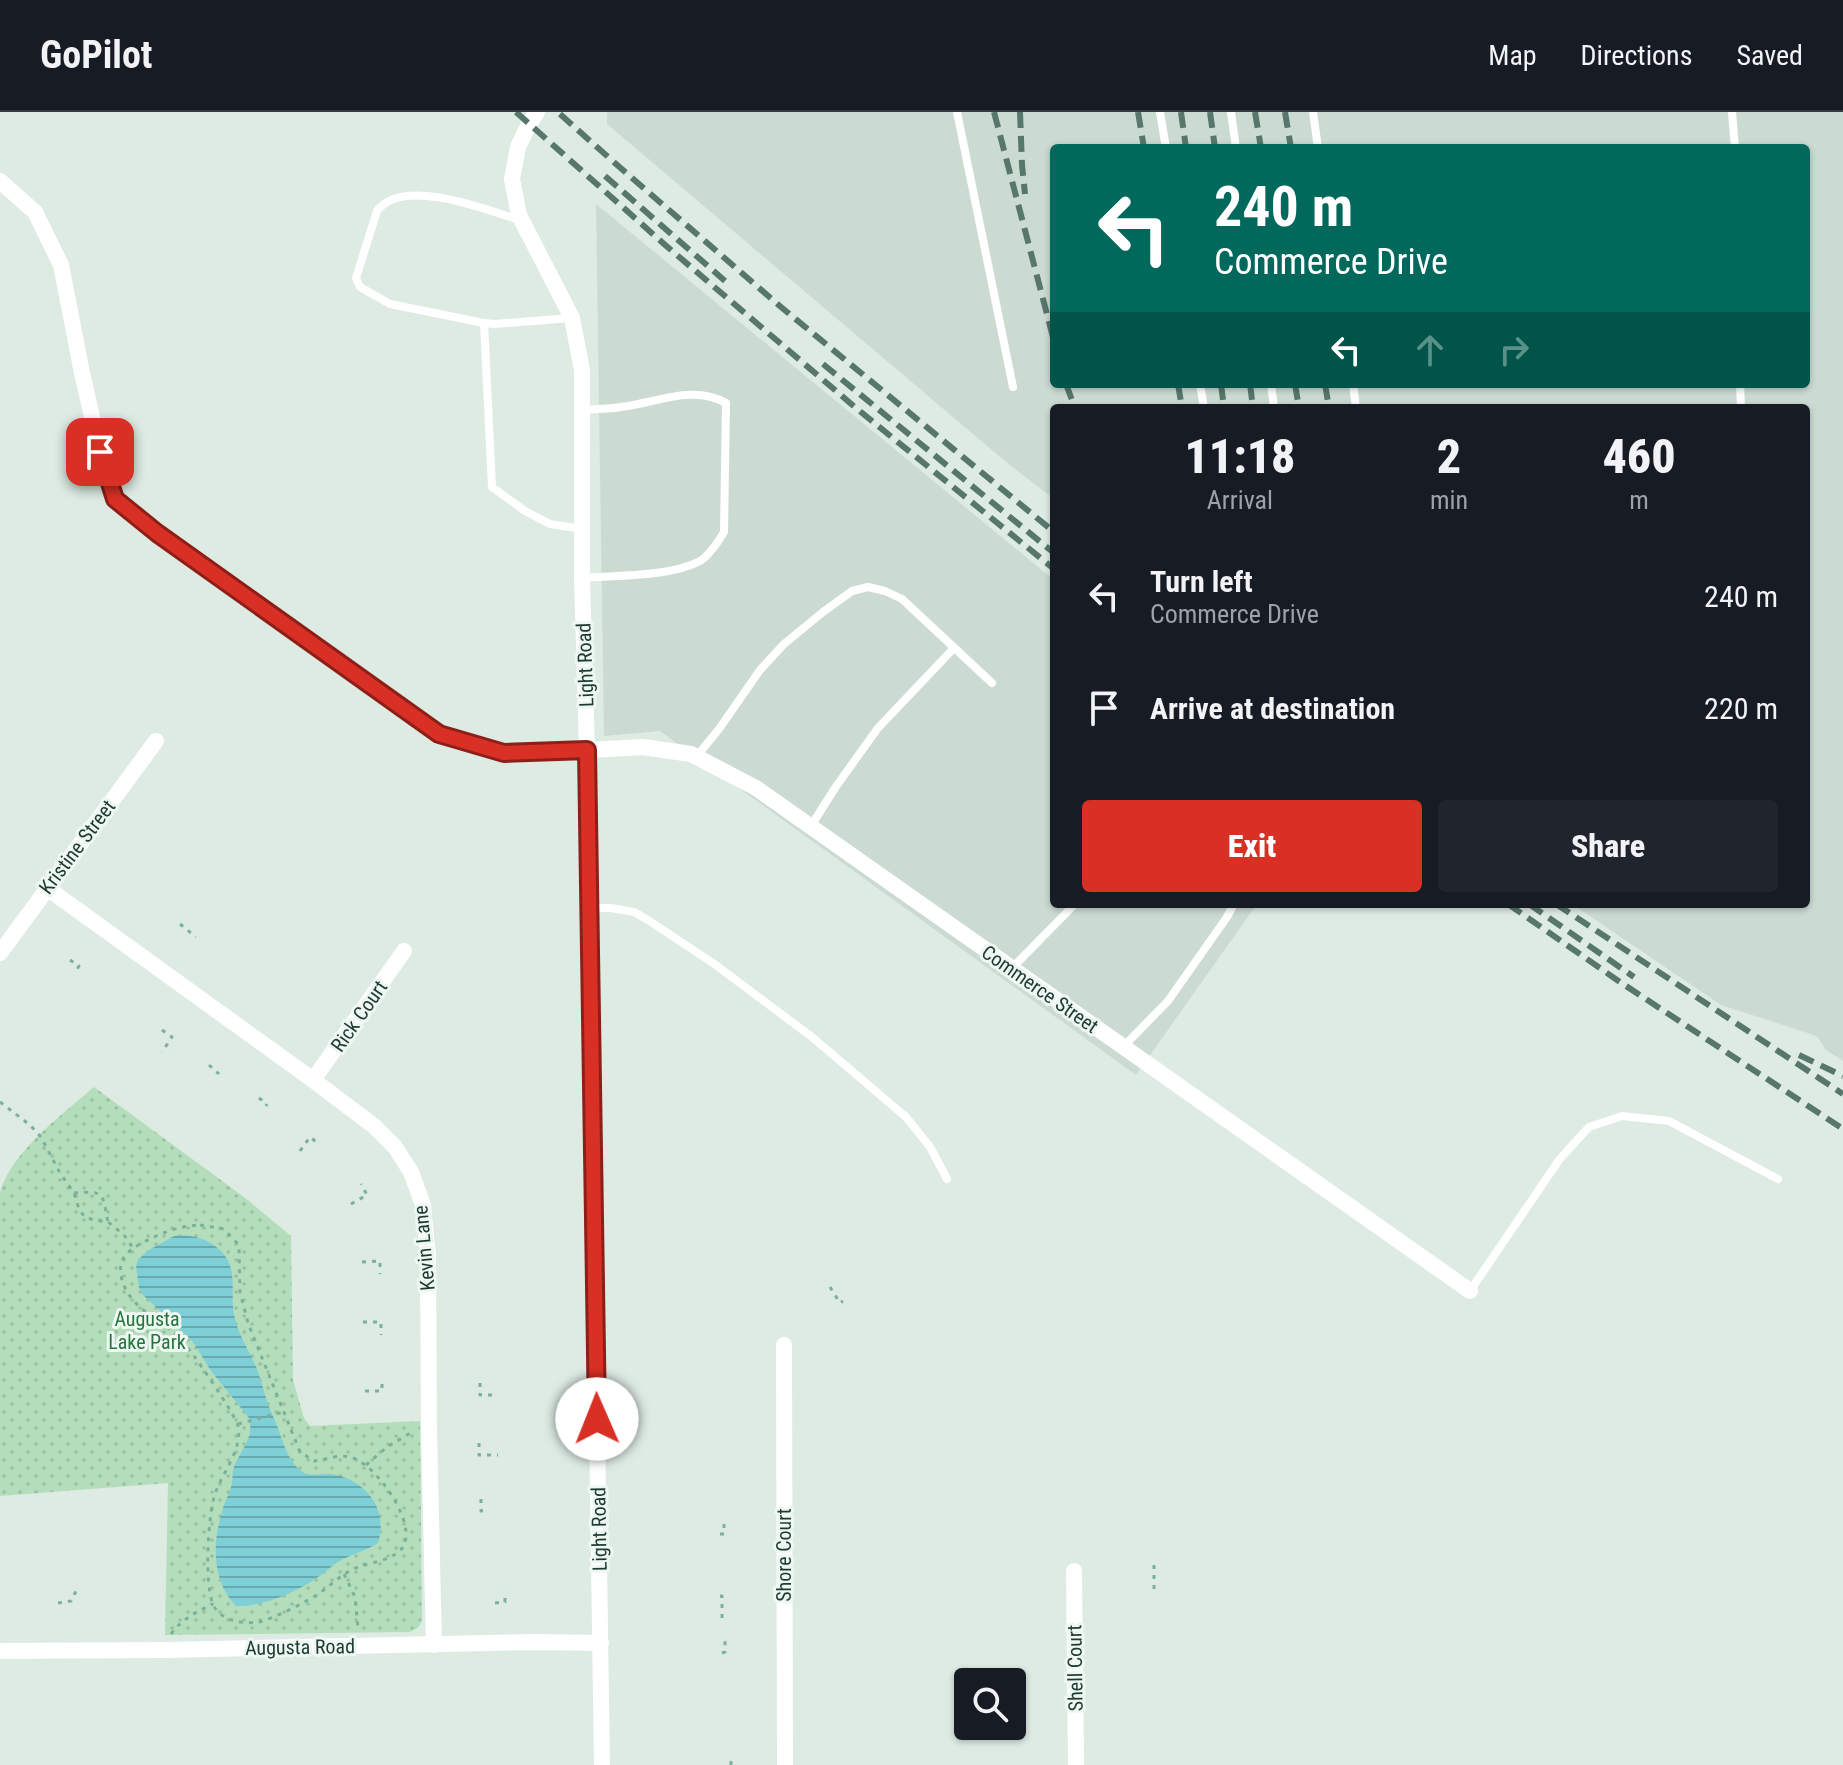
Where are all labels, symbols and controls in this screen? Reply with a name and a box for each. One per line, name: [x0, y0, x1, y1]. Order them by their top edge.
text: GoPilot: [40, 33, 152, 77]
text: Map: [1488, 39, 1537, 72]
text: Directions: [1581, 39, 1692, 72]
text: Saved: [1736, 39, 1803, 72]
text: 240 m: [1214, 174, 1353, 240]
icon: left: [1082, 176, 1186, 280]
text: Commerce Drive: [1214, 241, 1448, 283]
icon: left: [1324, 328, 1368, 372]
icon: ahead: [1408, 328, 1452, 372]
icon: right: [1492, 328, 1536, 372]
pin: [66, 418, 134, 486]
text: 11:18: [1184, 428, 1296, 485]
text: 2: [1437, 428, 1461, 485]
text: 460: [1602, 428, 1676, 485]
icon: arrive: [78, 430, 122, 474]
text: Arrival: [1207, 485, 1273, 515]
text: min: [1430, 485, 1468, 515]
text: m: [1629, 485, 1649, 515]
text: Turn left: [1150, 564, 1253, 599]
icon: left: [1082, 574, 1126, 618]
text: 240 m: [1704, 579, 1778, 614]
text: Commerce Drive: [1150, 599, 1319, 629]
street label: Light Road: [572, 622, 598, 708]
icon: arrive: [1082, 686, 1126, 730]
text: Arrive at destination: [1150, 691, 1395, 726]
text: 220 m: [1704, 691, 1778, 726]
street label: Kristine Street: [34, 795, 120, 899]
button: Exit: [1082, 800, 1422, 892]
button: Share: [1438, 800, 1778, 892]
street label: Commerce Street: [977, 940, 1103, 1038]
street label: Rick Court: [326, 976, 392, 1056]
street label: Kevin Lane: [408, 1204, 440, 1292]
park label: Augusta Lake Park: [108, 1307, 186, 1354]
position arrow: [555, 1377, 639, 1461]
street label: Light Road: [586, 1487, 612, 1571]
street label: Shore Court: [772, 1508, 796, 1602]
street label: Shell Court: [1062, 1624, 1088, 1712]
street label: Augusta Road: [245, 1634, 355, 1660]
map controls: [954, 1668, 1026, 1740]
button: search: [954, 1668, 1026, 1740]

